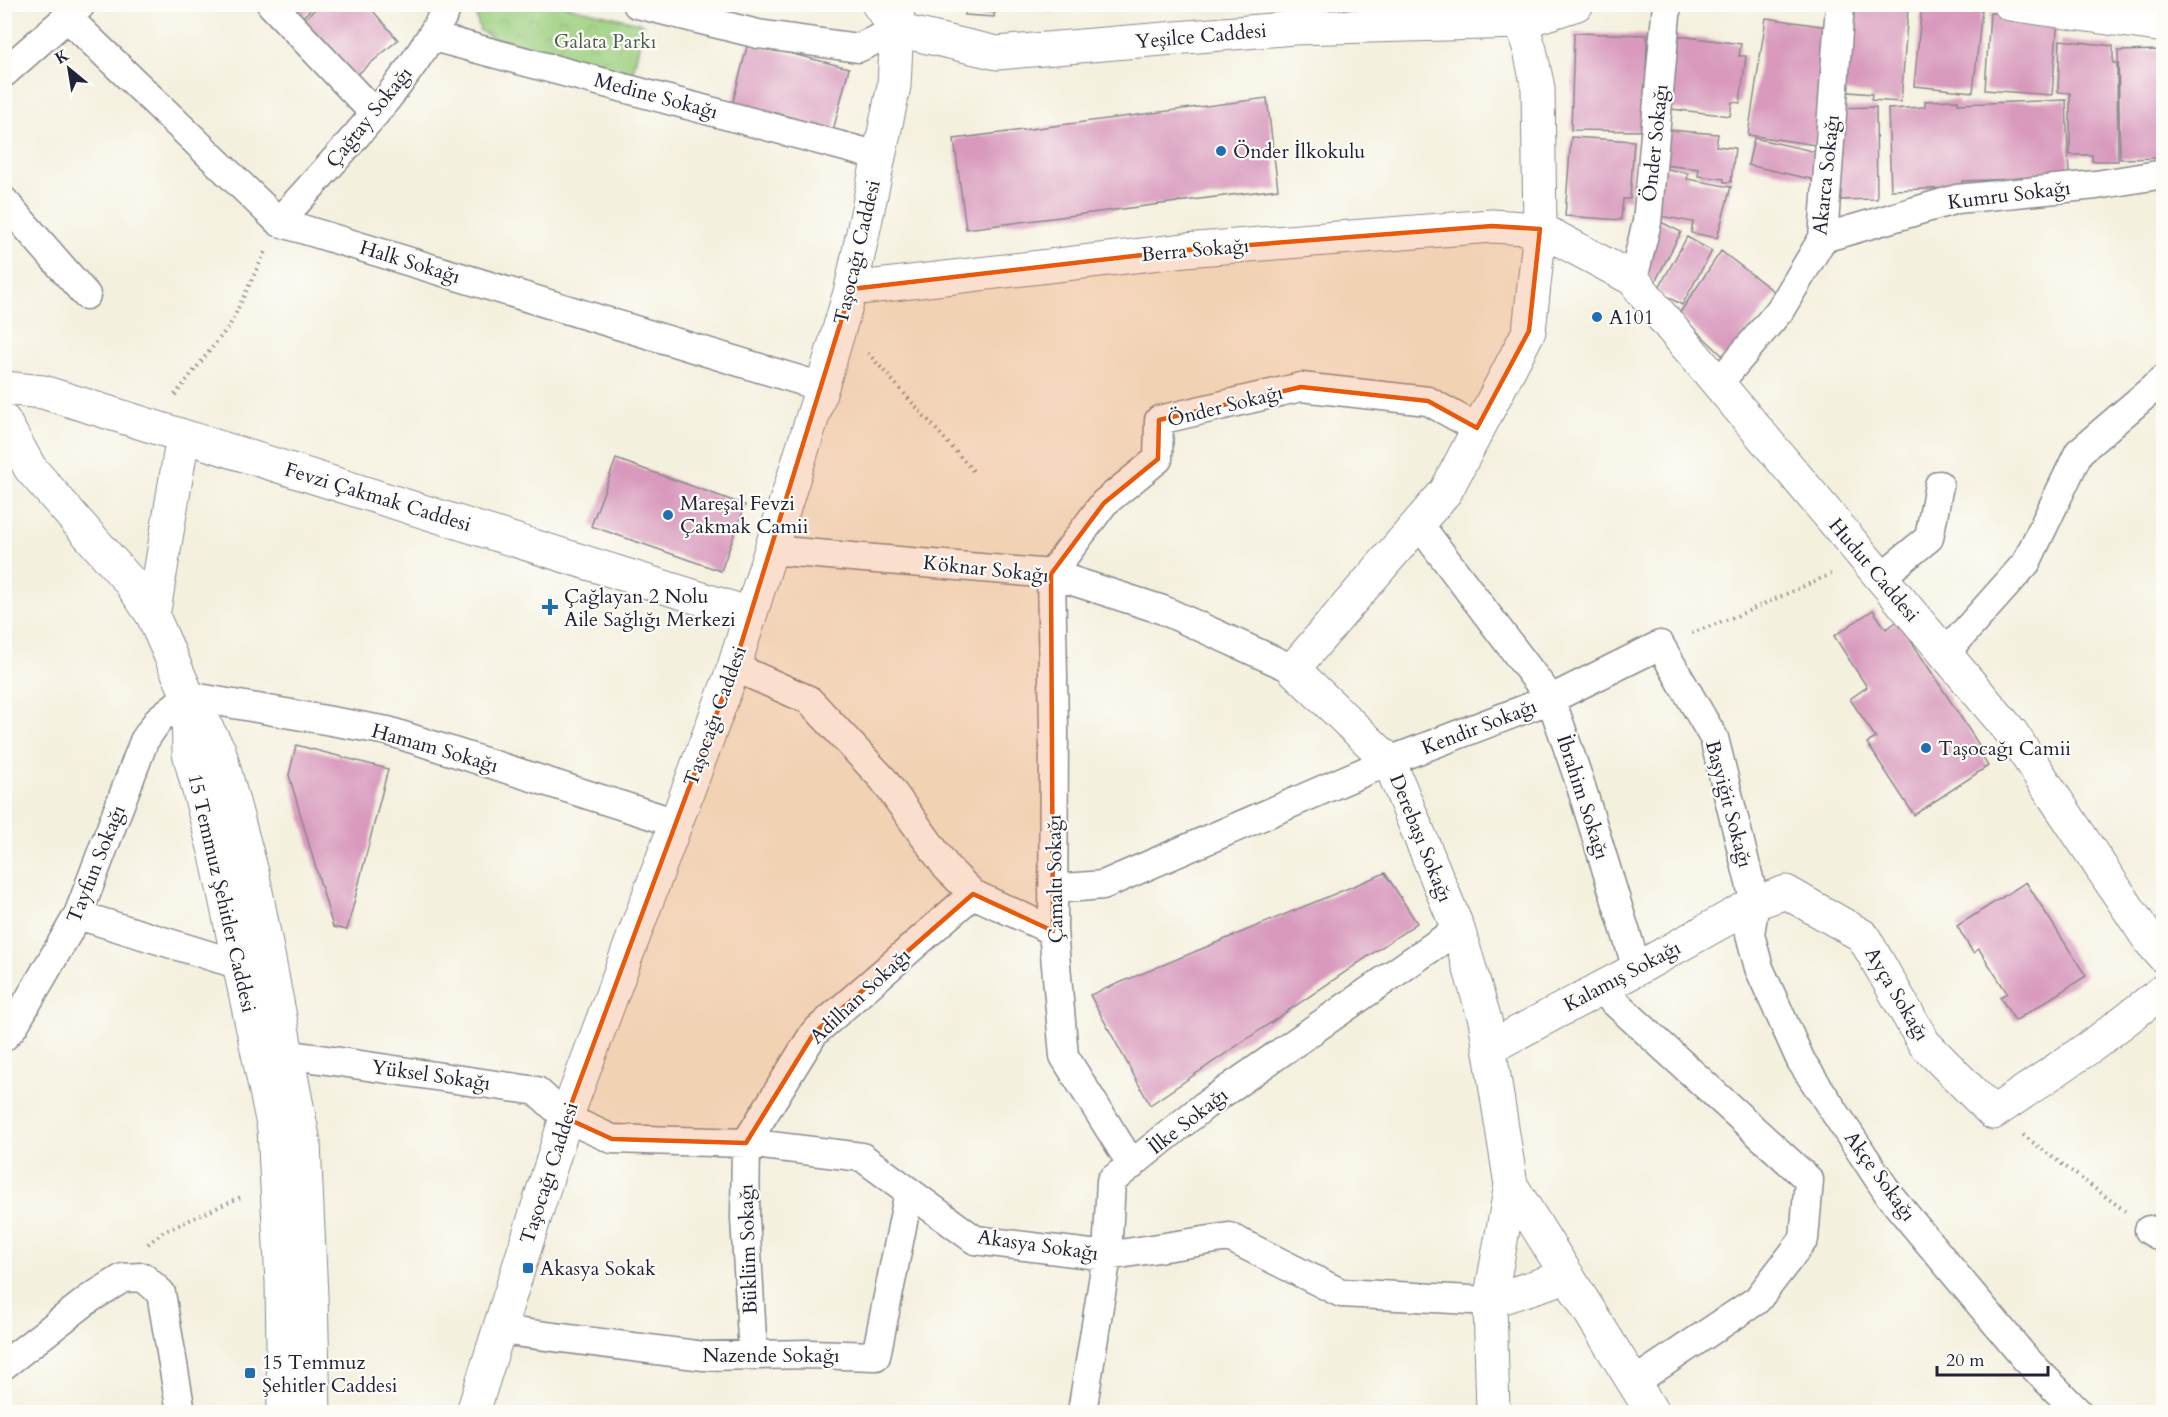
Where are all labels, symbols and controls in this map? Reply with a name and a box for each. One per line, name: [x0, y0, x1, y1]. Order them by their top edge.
street label: Yeşilce Caddesi: [1134, 17, 1268, 55]
park label: Galata Parkı: [554, 28, 657, 55]
north arrow: [39, 39, 99, 99]
text: K: [51, 44, 73, 70]
street label: Çağtay Sokağı: [320, 60, 418, 173]
street label: Medine Sokağı: [591, 67, 721, 126]
street label: Önder Sokağı: [1635, 83, 1675, 203]
street label: Akarca Sokağı: [1806, 113, 1846, 237]
place label: Önder İlkokulu: [1233, 138, 1365, 165]
marker: Önder İlkokulu: [1214, 144, 1228, 158]
street label: Kumru Sokağı: [1946, 174, 2072, 216]
street label: Taşocağı Caddesi: [827, 177, 887, 327]
street label: Berra Sokağı: [1140, 232, 1250, 268]
street label: Halk Sokağı: [357, 234, 464, 290]
place label: A101: [1609, 304, 1654, 331]
marker: A101: [1590, 310, 1604, 324]
street label: Önder Sokağı: [1164, 379, 1286, 433]
street label: Fevzi Çakmak Caddesi: [282, 456, 475, 538]
place label: Mareşal Fevzi Çakmak Camii: [680, 490, 809, 540]
marker: Mareşal Fevzi Çakmak Camii: [661, 508, 675, 522]
street label: Hudut Caddesi: [1823, 512, 1926, 628]
street label: Köknar Sokağı: [922, 549, 1050, 589]
place label: Çağlayan 2 Nolu Aile Sağlığı Merkezi: [564, 583, 736, 633]
marker: Çağlayan 2 Nolu Aile Sağlığı Merkezi: [541, 598, 559, 616]
street label: Taşocağı Caddesi: [677, 642, 753, 790]
street label: Kendir Sokağı: [1418, 693, 1541, 761]
street label: Hamam Sokağı: [369, 717, 502, 779]
street label: İbrahim Sokağı: [1550, 731, 1616, 863]
place label: Taşocağı Camii: [1938, 735, 2071, 762]
street label: Başyiğit Sokağı: [1699, 737, 1759, 871]
marker: Taşocağı Camii: [1919, 741, 1933, 755]
street label: Derebaşı Sokağı: [1383, 770, 1459, 906]
street label: 15 Temmuz Şehitler Caddesi: [181, 771, 263, 1015]
street label: Tayfun Sokağı: [60, 801, 132, 927]
street label: Çamaltı Sokağı: [1040, 814, 1070, 944]
street label: Kalamış Sokağı: [1559, 934, 1686, 1018]
street label: Adilhan Sokağı: [804, 942, 917, 1050]
street label: Ayça Sokağı: [1858, 942, 1936, 1046]
street label: Yüksel Sokağı: [370, 1053, 493, 1097]
street label: İlke Sokağı: [1143, 1081, 1234, 1161]
street label: Taşocağı Caddesi: [513, 1098, 585, 1247]
street label: Akçe Sokağı: [1838, 1125, 1922, 1227]
street label: Büklüm Sokağı: [732, 1183, 764, 1315]
street label: Akasya Sokağı: [976, 1223, 1101, 1267]
place label: Akasya Sokak: [540, 1255, 656, 1282]
marker: Akasya Sokak: [521, 1261, 535, 1275]
scale bar: [1937, 1339, 2048, 1377]
street label: Nazende Sokağı: [702, 1342, 840, 1369]
text: 20 m: [1946, 1348, 1985, 1373]
place label: 15 Temmuz Şehitler Caddesi: [262, 1349, 398, 1399]
marker: 15 Temmuz Şehitler Caddesi: [243, 1366, 257, 1380]

